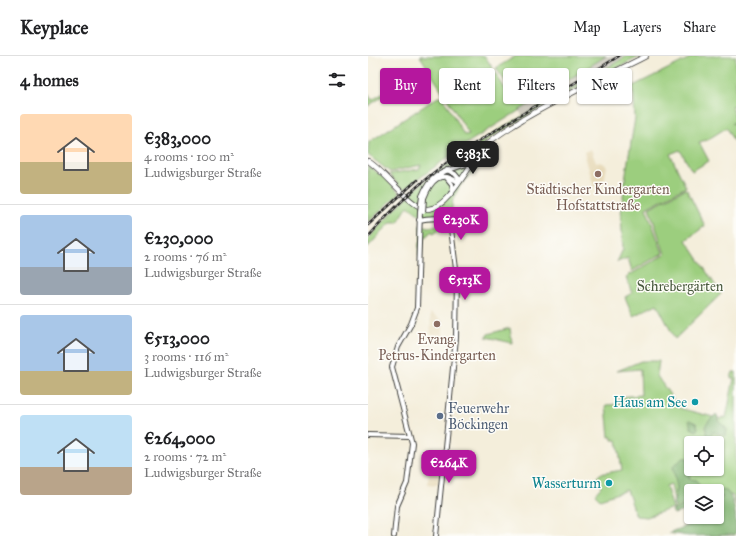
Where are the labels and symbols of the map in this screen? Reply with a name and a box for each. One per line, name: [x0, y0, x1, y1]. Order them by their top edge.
pin: €383K: [445, 141, 501, 175]
marker: Städtischer Kindergarten Hofstattstraße: [593, 169, 603, 179]
place label: Städtischer Kindergarten Hofstattstraße: [526, 181, 670, 214]
pin: €230K: [433, 207, 489, 241]
pin: €513K: [437, 267, 493, 301]
park label: Schrebergärten: [637, 278, 724, 295]
marker: Evang. Petrus-Kindergarten: [432, 319, 442, 329]
place label: Evang. Petrus-Kindergarten: [378, 331, 496, 364]
place label: Haus am See: [613, 394, 687, 411]
marker: Haus am See: [690, 397, 700, 407]
place label: Feuerwehr Böckingen: [448, 400, 510, 433]
marker: Feuerwehr Böckingen: [435, 411, 445, 421]
pin: €264K: [421, 450, 477, 484]
place label: Wasserturm: [532, 475, 601, 492]
marker: Wasserturm: [604, 478, 614, 488]

